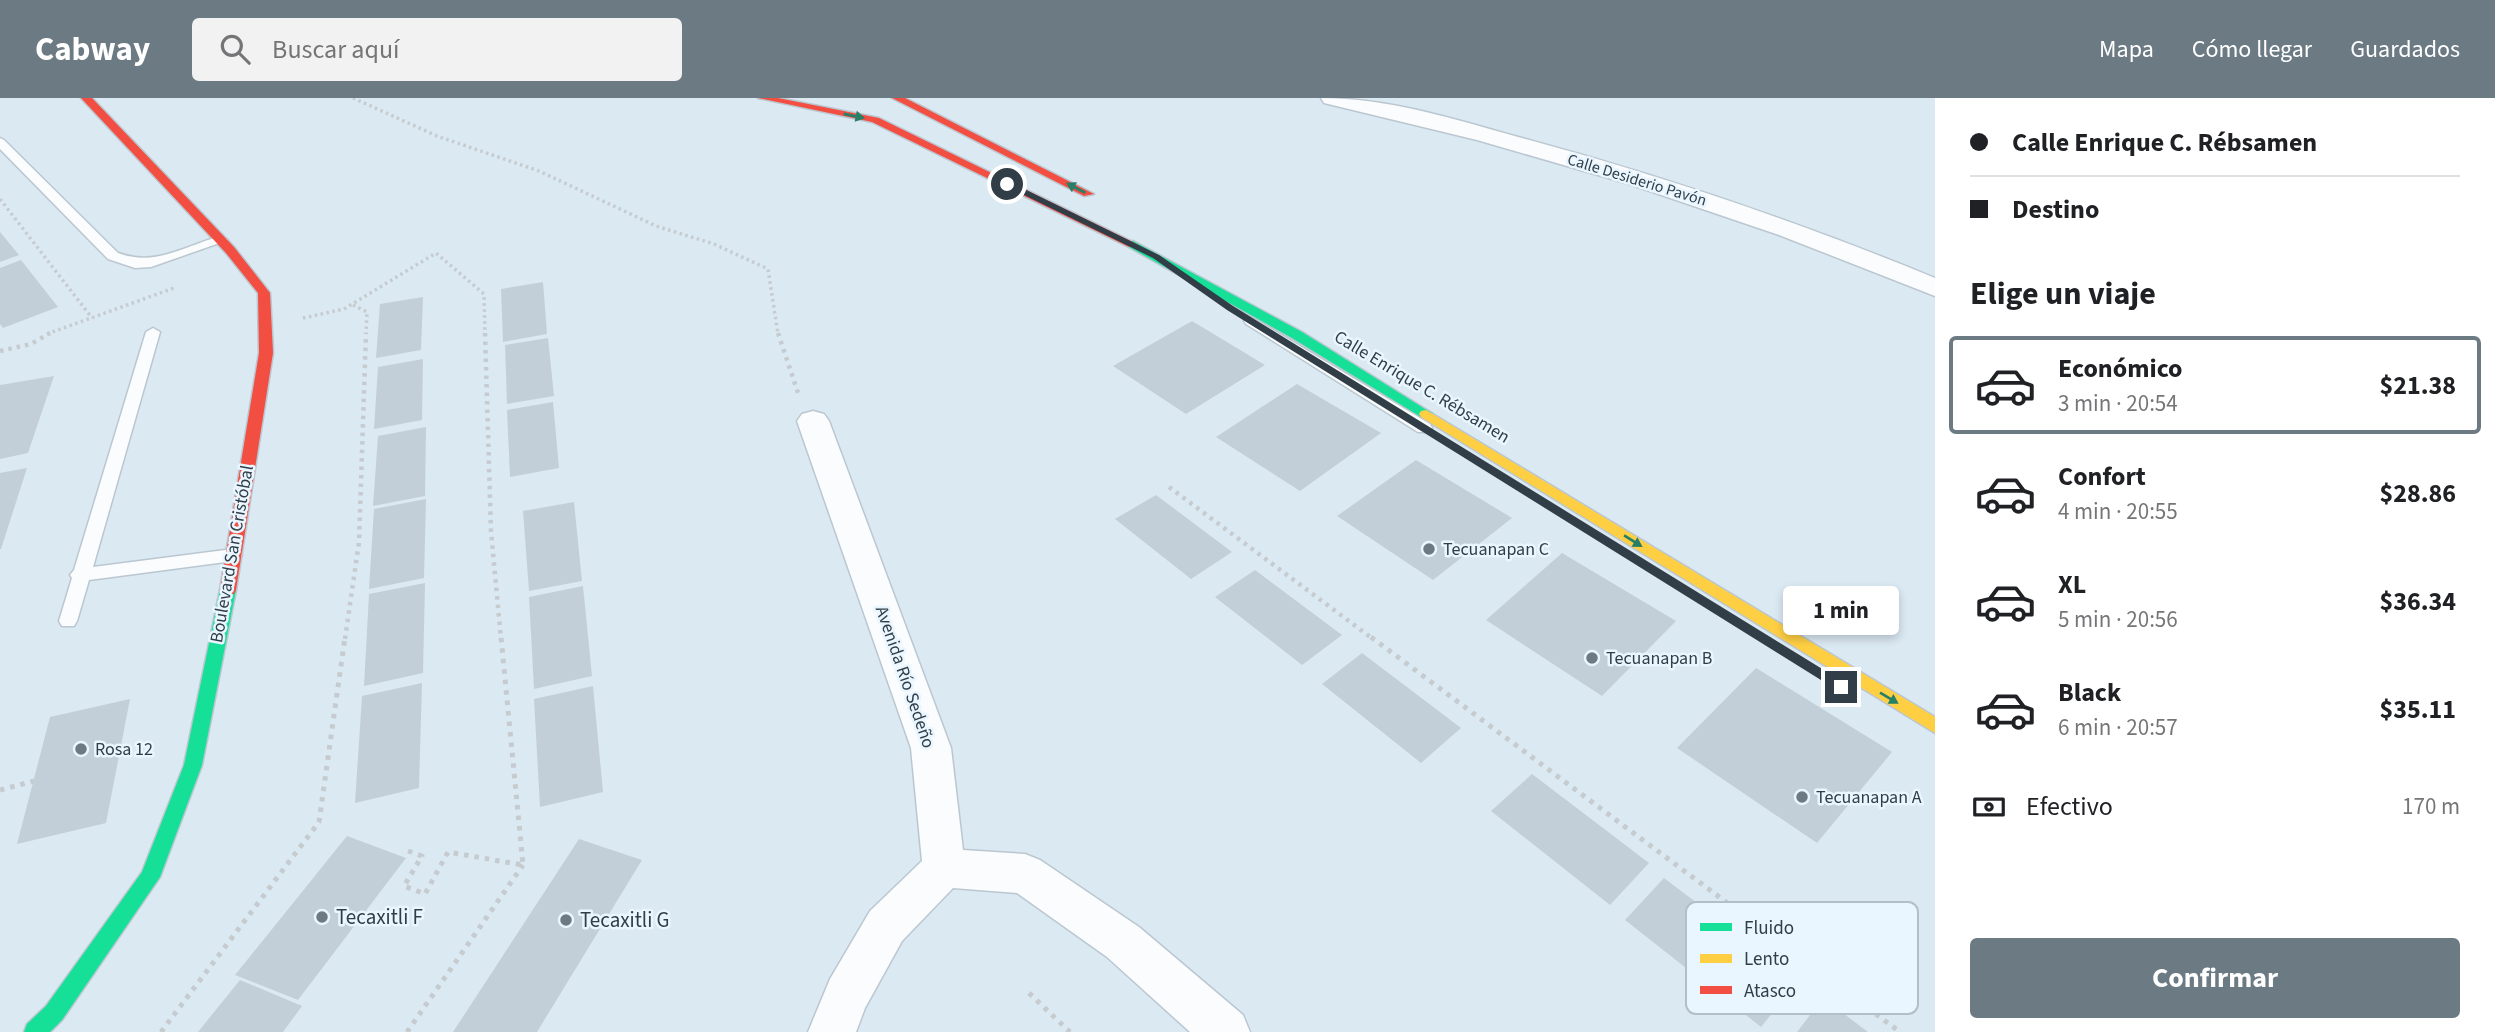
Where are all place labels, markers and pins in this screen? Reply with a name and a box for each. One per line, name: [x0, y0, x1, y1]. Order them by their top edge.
place label: Tecuanapan C: [1443, 537, 1549, 562]
marker: Tecuanapan C: [1421, 541, 1437, 557]
place label: Tecuanapan B: [1606, 646, 1712, 671]
marker: Tecuanapan B: [1584, 650, 1600, 666]
place label: Rosa 12: [95, 737, 153, 762]
marker: Rosa 12: [73, 741, 89, 757]
place label: Tecuanapan A: [1816, 785, 1922, 810]
marker: Tecuanapan A: [1794, 789, 1810, 805]
place label: Tecaxitli F: [336, 902, 423, 932]
place label: Tecaxitli G: [580, 905, 670, 935]
marker: Tecaxitli F: [314, 909, 330, 925]
marker: Tecaxitli G: [558, 912, 574, 928]

